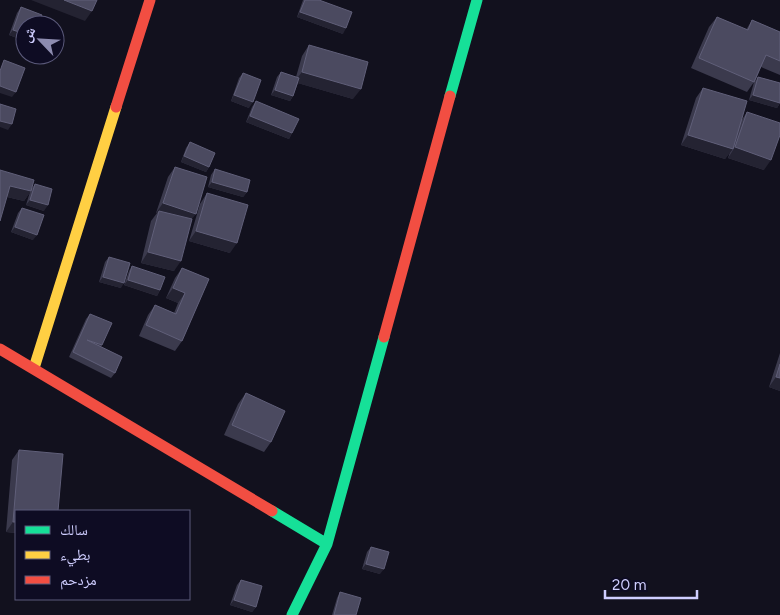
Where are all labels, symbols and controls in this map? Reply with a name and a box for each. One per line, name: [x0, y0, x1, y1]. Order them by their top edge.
north arrow: [15, 15, 65, 65]
text: ش: [18, 24, 40, 45]
legend: [15, 510, 190, 600]
text: سالك: [60, 521, 88, 539]
text: بطيء: [60, 546, 90, 567]
scale bar: [605, 568, 698, 600]
text: مزدحم: [60, 571, 97, 590]
text: 20 m: [612, 576, 646, 594]

